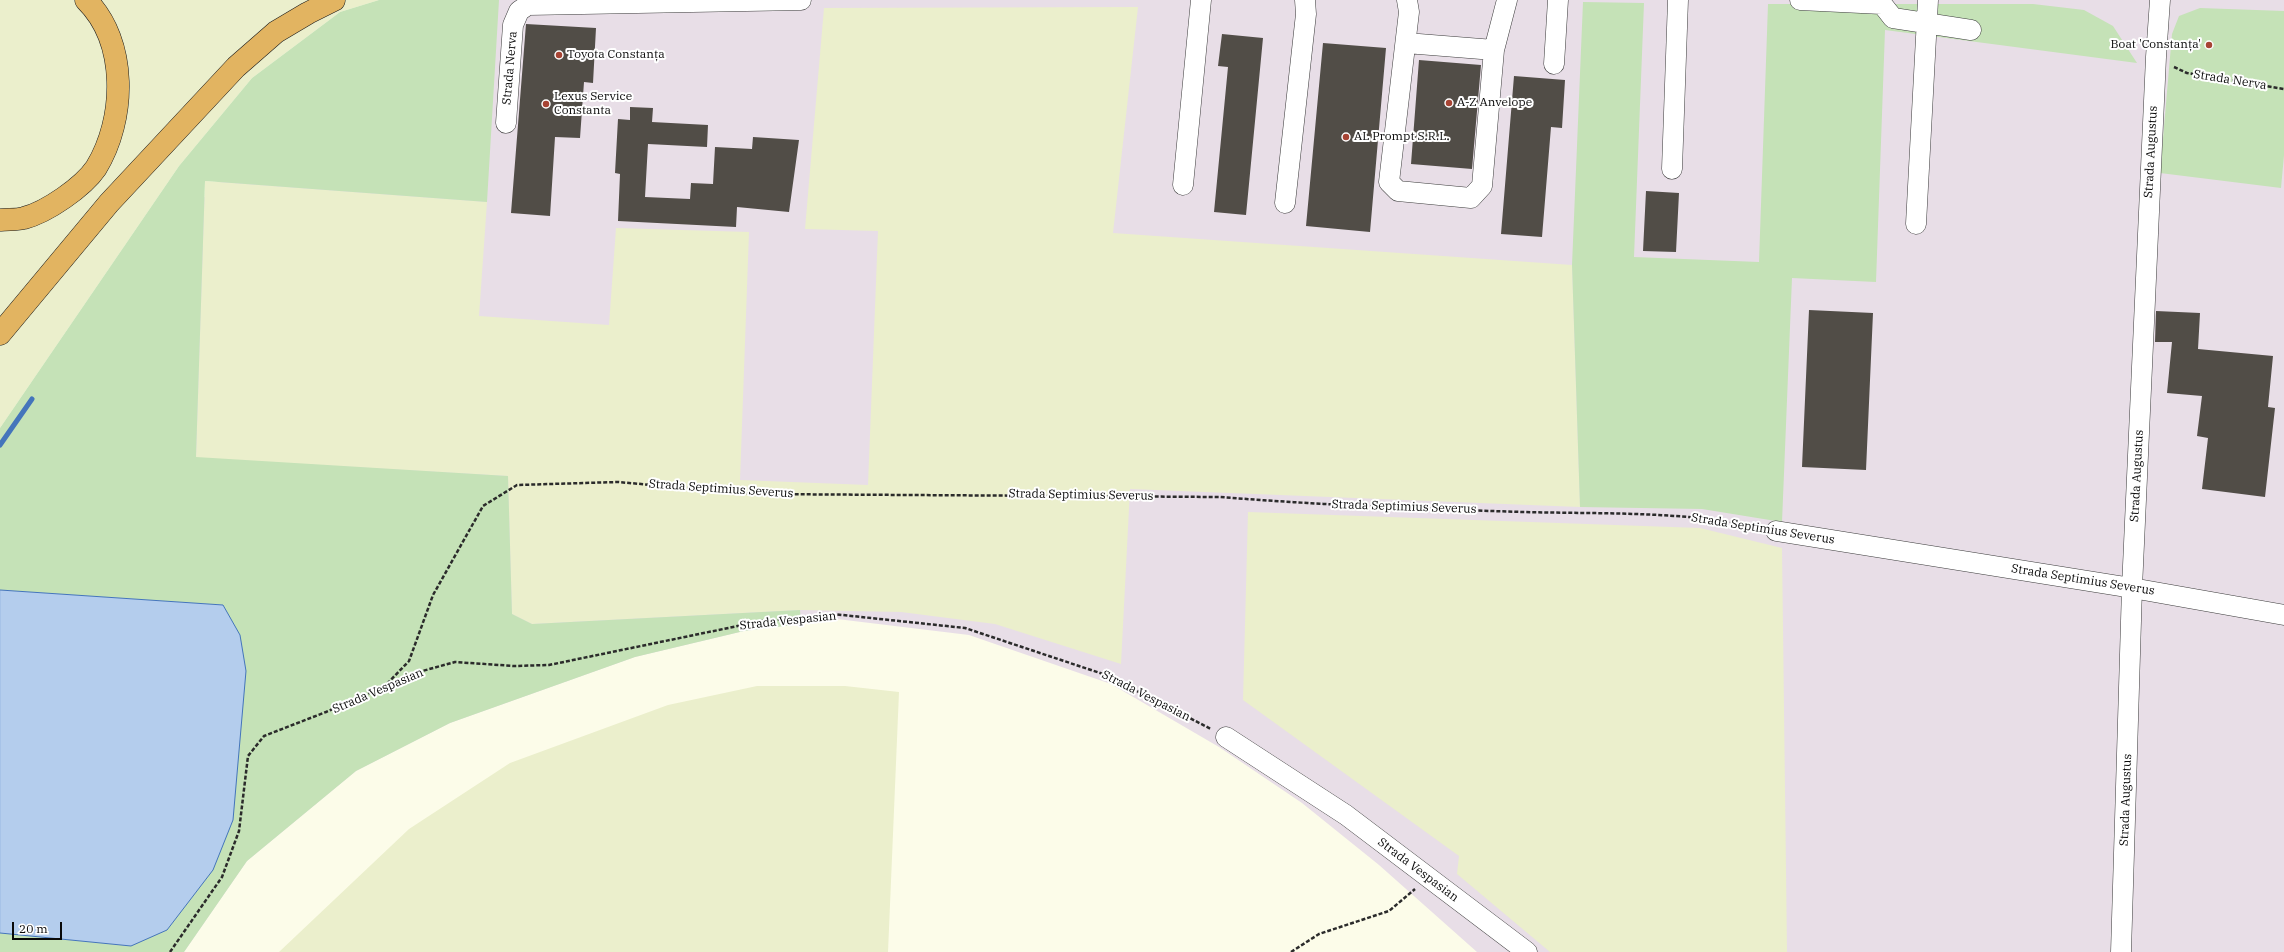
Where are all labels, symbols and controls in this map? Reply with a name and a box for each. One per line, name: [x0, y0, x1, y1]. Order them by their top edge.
street label: Strada Nerva: [500, 31, 520, 105]
place label: Boat 'Constanța': [2110, 38, 2201, 52]
marker: Boat 'Constanța': [2204, 40, 2214, 50]
place label: Toyota Constanța: [567, 48, 665, 62]
marker: Toyota Constanța: [554, 50, 564, 60]
street label: Strada Nerva: [2192, 67, 2268, 93]
place label: Lexus Service Constanta: [554, 90, 632, 118]
place label: A-Z Anvelope: [1457, 96, 1532, 110]
marker: A-Z Anvelope: [1444, 98, 1454, 108]
marker: Lexus Service Constanta: [541, 99, 551, 109]
street label: Strada Augustus: [2141, 105, 2161, 199]
place label: AL Prompt S.R.L.: [1354, 130, 1450, 144]
marker: AL Prompt S.R.L.: [1341, 132, 1351, 142]
street label: Strada Augustus: [2127, 429, 2147, 523]
street label: Strada Septimius Severus: [648, 477, 794, 501]
street label: Strada Septimius Severus: [1008, 487, 1154, 503]
street label: Strada Septimius Severus: [1331, 497, 1477, 517]
street label: Strada Septimius Severus: [1690, 511, 1836, 547]
street label: Strada Septimius Severus: [2010, 562, 2156, 598]
street label: Strada Vespasian: [739, 609, 837, 633]
street label: Strada Vespasian: [330, 665, 426, 717]
street label: Strada Vespasian: [1099, 668, 1193, 724]
street label: Strada Augustus: [2117, 754, 2135, 846]
street label: Strada Vespasian: [1375, 835, 1461, 905]
scale bar: [14, 914, 64, 940]
text: 20 m: [19, 921, 48, 936]

